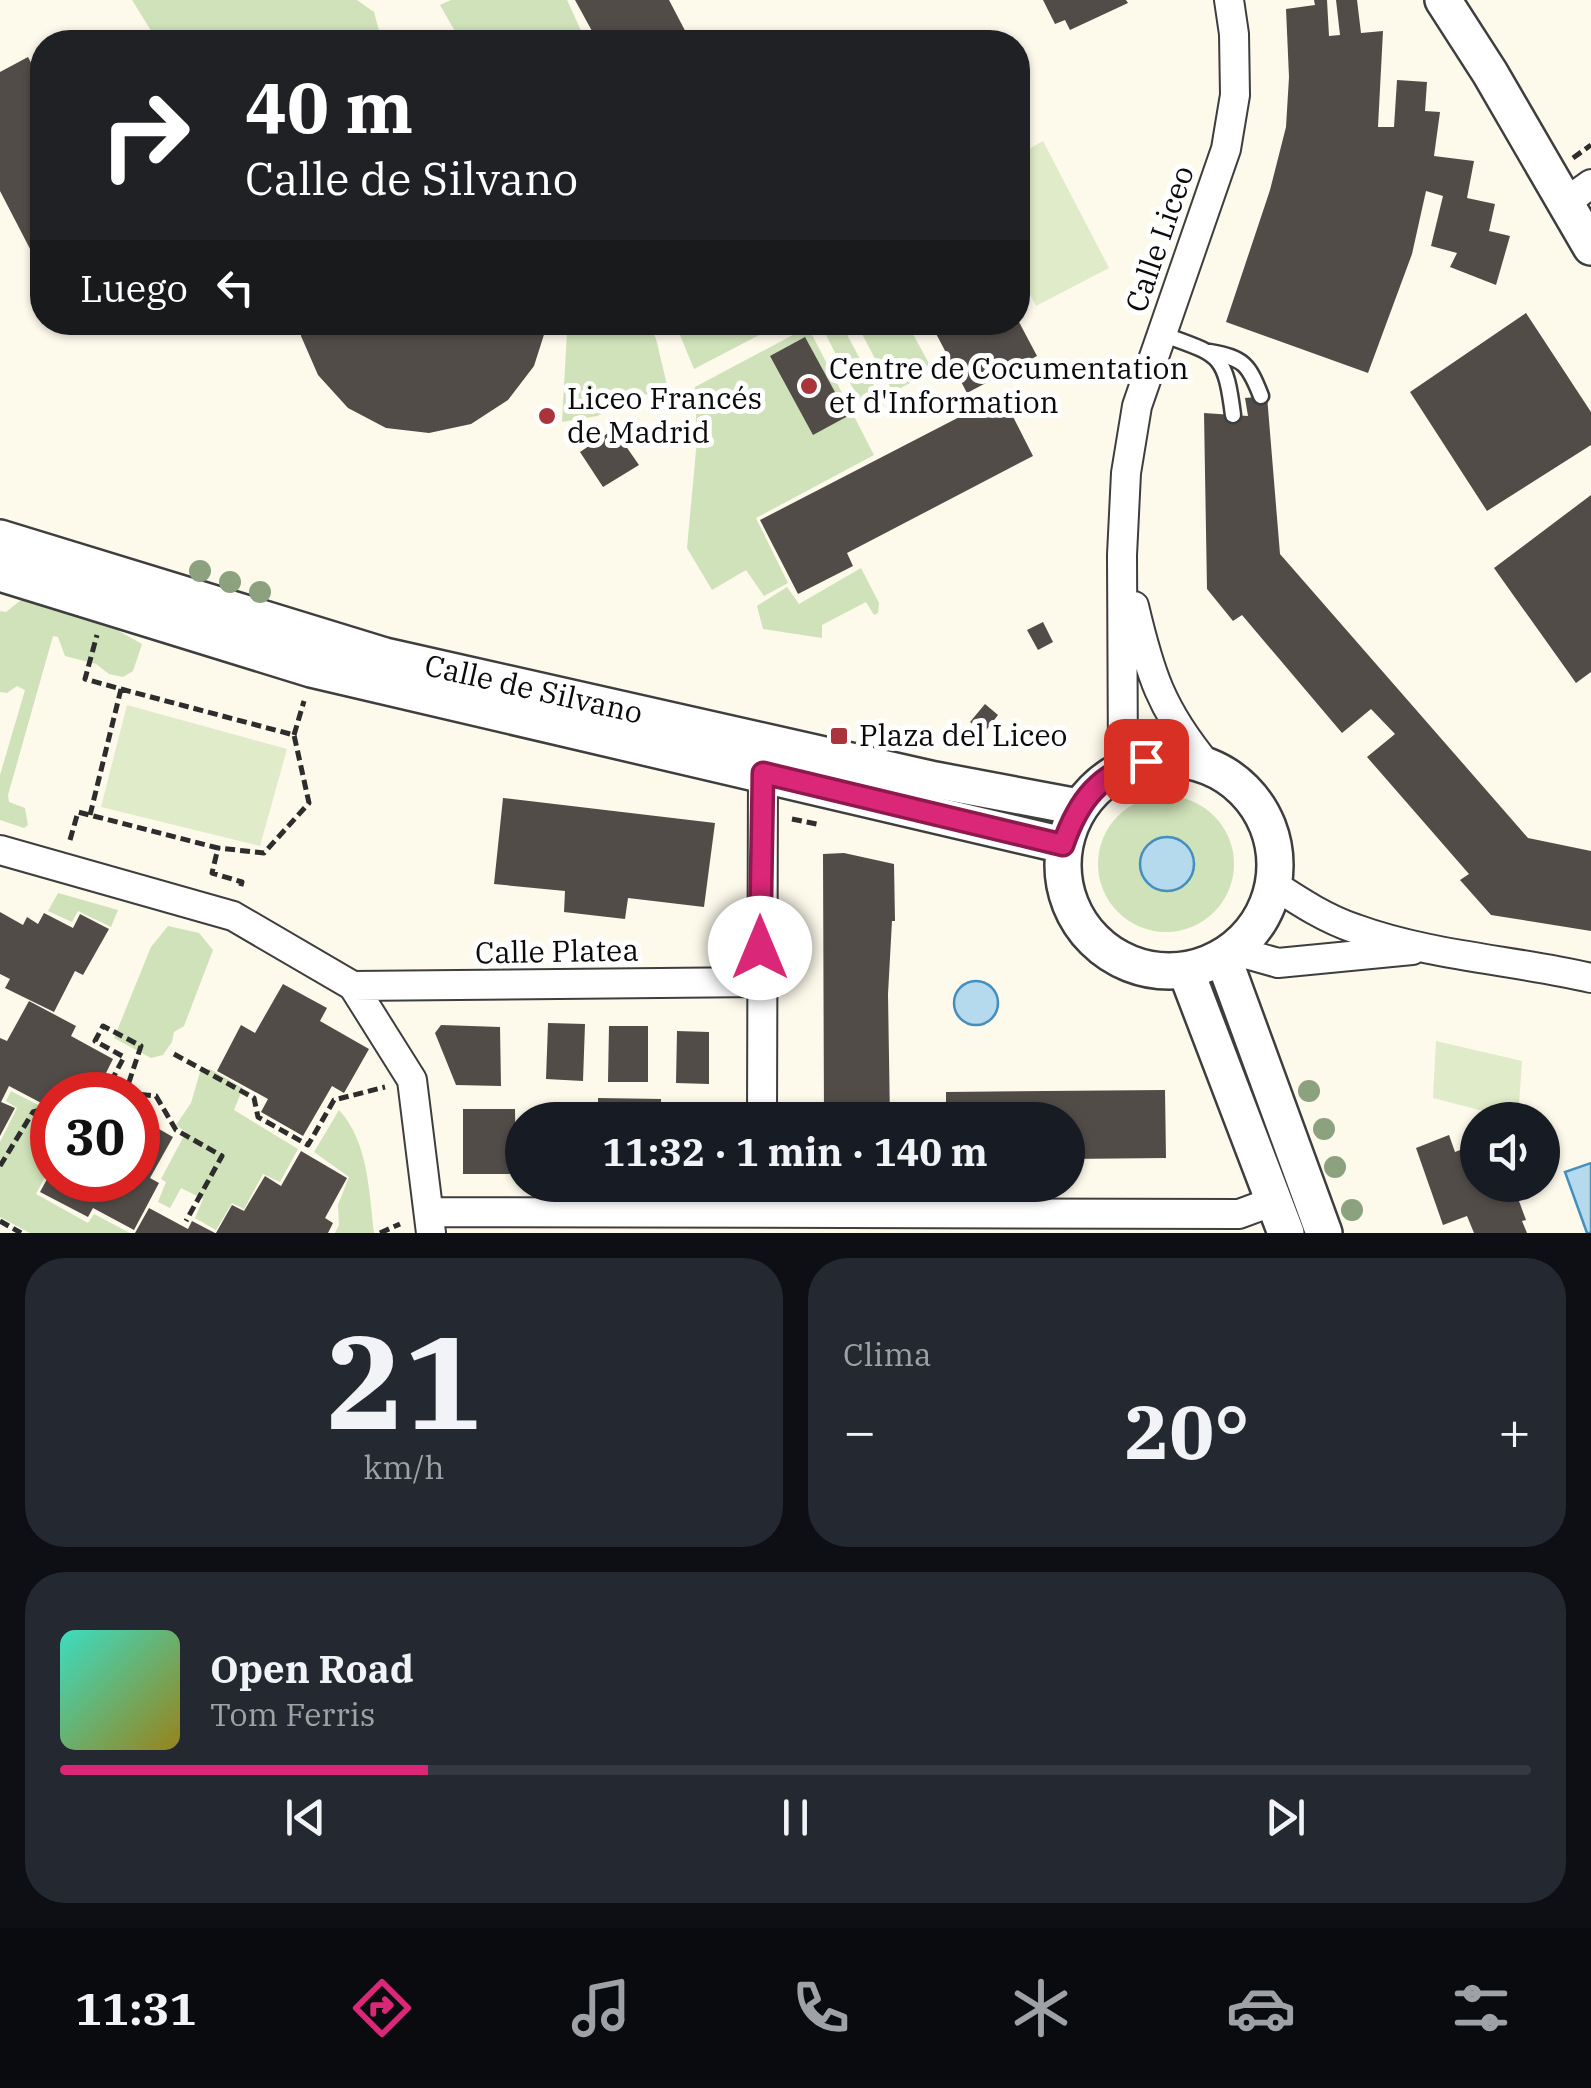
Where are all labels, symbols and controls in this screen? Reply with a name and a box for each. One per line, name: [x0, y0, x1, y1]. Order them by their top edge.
text: 40 m: [245, 61, 413, 152]
icon: right: [80, 70, 210, 200]
text: Calle de Silvano: [245, 149, 578, 207]
street label: Calle Liceo: [1115, 160, 1202, 317]
icon: left: [208, 260, 263, 315]
text: Luego: [80, 263, 188, 312]
place label: Centre de Cocumentation et d'Information: [829, 348, 1189, 421]
marker: Centre de Cocumentation et d'Information: [798, 375, 820, 397]
place label: Liceo Francés de Madrid: [567, 378, 762, 451]
marker: Liceo Francés de Madrid: [536, 405, 558, 427]
street label: Calle de Silvano: [421, 645, 647, 731]
place label: Plaza del Liceo: [859, 715, 1067, 754]
pin: [1104, 719, 1189, 804]
marker: Plaza del Liceo: [828, 725, 850, 747]
icon: arrive: [1119, 734, 1174, 789]
position arrow: [708, 896, 812, 1000]
street label: Calle Platea: [475, 930, 639, 971]
speed limit sign: 30: [30, 1072, 160, 1202]
map controls: [1460, 1102, 1560, 1202]
button: sound: [1460, 1102, 1560, 1202]
text: 11:32 · 1 min · 140 m: [602, 1127, 988, 1176]
text: 21: [326, 1296, 482, 1465]
text: Clima: [843, 1333, 931, 1375]
text: 20°: [1124, 1382, 1250, 1480]
text: −: [843, 1395, 876, 1466]
text: +: [1498, 1395, 1531, 1466]
text: km/h: [364, 1446, 444, 1488]
text: Open Road: [210, 1644, 414, 1693]
text: Tom Ferris: [210, 1693, 375, 1735]
icon: previous: [278, 1790, 333, 1845]
icon: pause: [768, 1790, 823, 1845]
icon: next: [1258, 1790, 1313, 1845]
icon: directions: [347, 1973, 417, 2043]
icon: music: [566, 1973, 636, 2043]
icon: phone: [786, 1973, 856, 2043]
icon: climate: [1006, 1973, 1076, 2043]
icon: car: [1226, 1973, 1296, 2043]
icon: filters: [1446, 1973, 1516, 2043]
text: 11:31: [75, 1979, 197, 2037]

